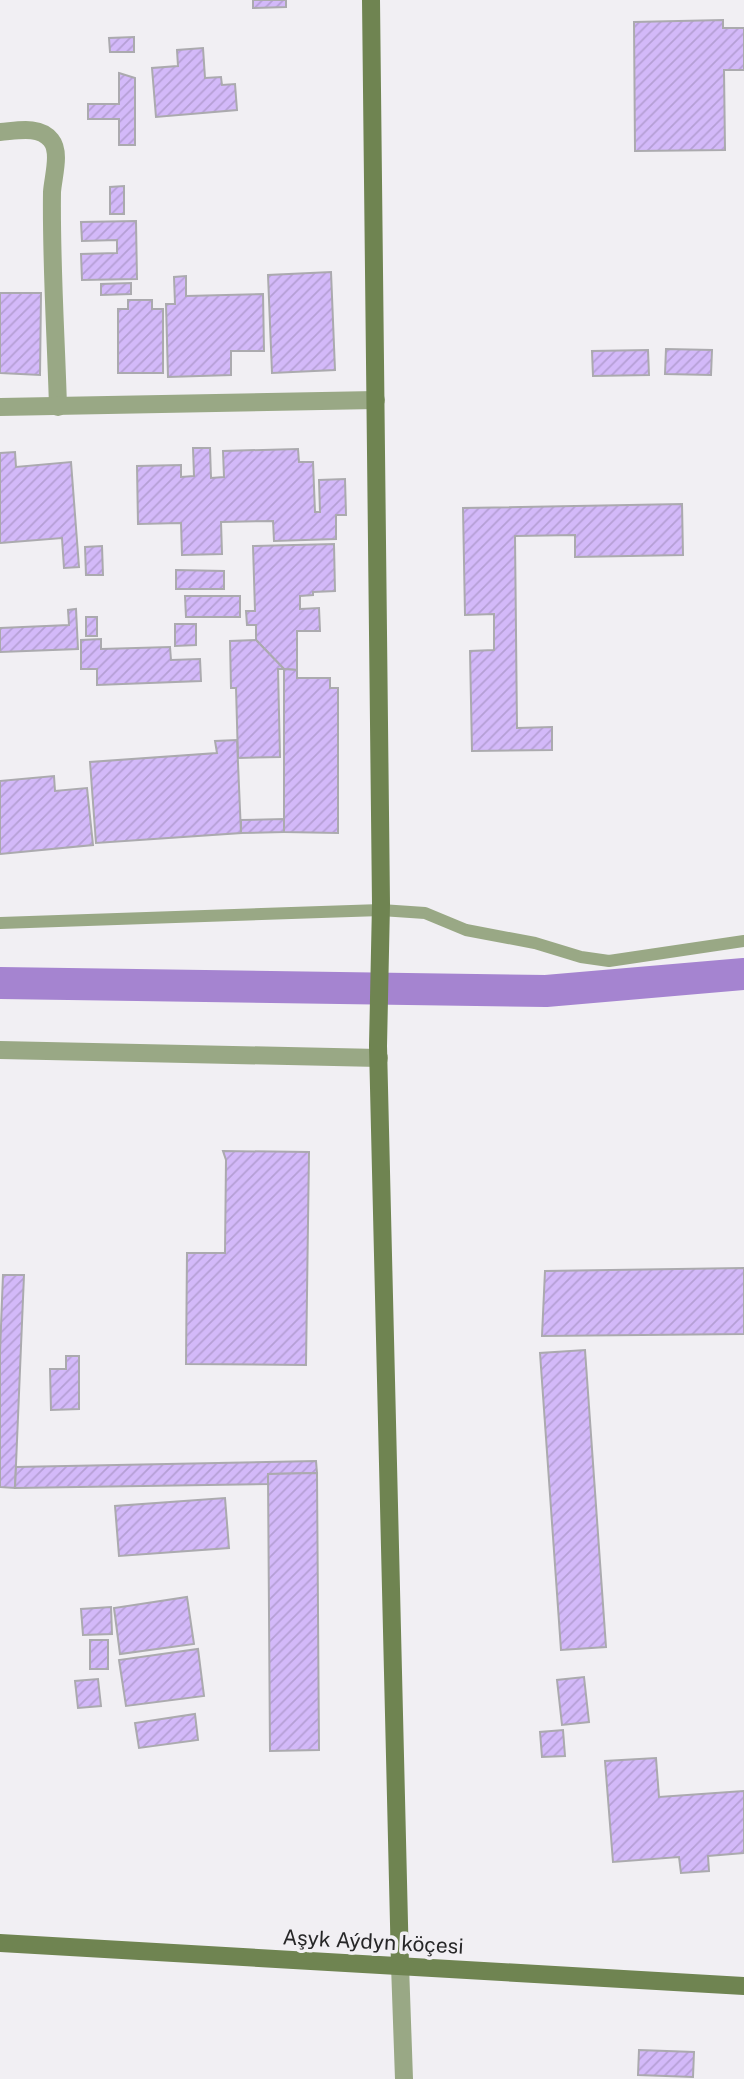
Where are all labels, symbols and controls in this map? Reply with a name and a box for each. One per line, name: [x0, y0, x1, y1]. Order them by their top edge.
street label: Aşyk Aýdyn köçesi: [282, 1924, 464, 1959]

